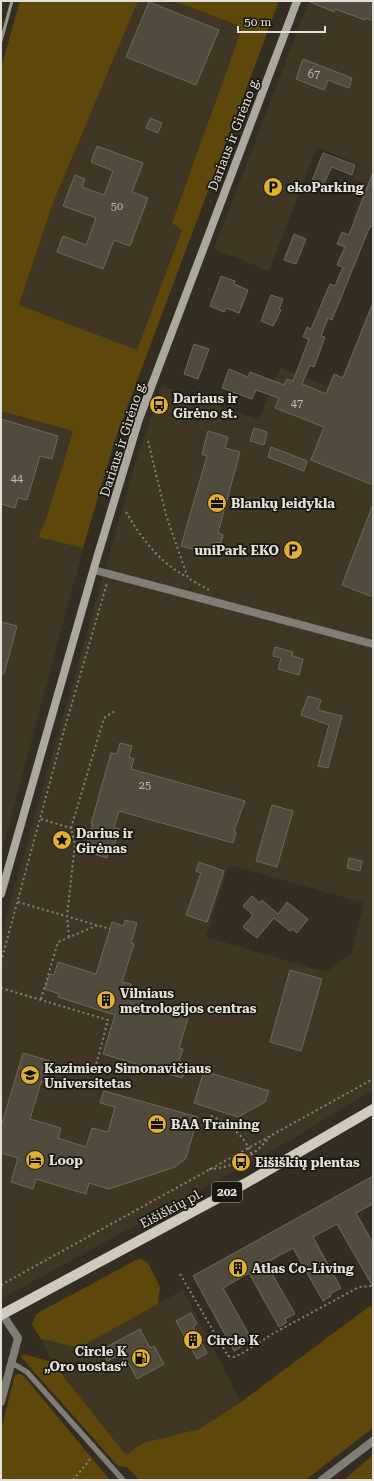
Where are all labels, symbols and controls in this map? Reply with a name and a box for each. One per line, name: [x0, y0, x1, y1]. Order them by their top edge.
scale bar: [238, 8, 325, 34]
text: 50 m: [244, 15, 271, 29]
house number: 67: [308, 68, 320, 81]
street label: Dariaus ir Girėno g.: [205, 75, 262, 193]
parking icon: ekoParking: [262, 176, 284, 198]
place label: ekoParking: [287, 180, 364, 195]
house number: 50: [111, 200, 123, 213]
street label: Dariaus ir Girėno g.: [97, 380, 148, 499]
place label: Dariaus ir Girėno st.: [173, 391, 238, 421]
bus stop icon: Dariaus ir Girėno st.: [148, 394, 170, 416]
house number: 47: [291, 397, 303, 410]
house number: 44: [11, 472, 24, 485]
office icon: Blankų leidykla: [206, 492, 228, 514]
place label: Blankų leidykla: [231, 496, 335, 511]
parking icon: uniPark EKO: [282, 539, 304, 561]
place label: uniPark EKO: [195, 543, 280, 558]
house number: 25: [139, 779, 151, 792]
place label: Darius ir Girėnas: [76, 826, 133, 856]
place icon: Darius ir Girėnas: [51, 829, 73, 851]
place label: Vilniaus metrologijos centras: [120, 986, 257, 1016]
building icon: Vilniaus metrologijos centras: [95, 989, 117, 1011]
place label: Kazimiero Simonavičiaus Universitetas: [44, 1061, 211, 1091]
school or university icon: Kazimiero Simonavičiaus Universitetas: [19, 1064, 41, 1086]
office icon: BAA Training: [146, 1113, 168, 1135]
place label: BAA Training: [171, 1117, 260, 1132]
hotel icon: Loop: [24, 1149, 46, 1171]
bus stop icon: Eišiškių plentas: [230, 1151, 252, 1173]
place label: Loop: [49, 1153, 83, 1168]
place label: Eišiškių plentas: [255, 1155, 360, 1170]
road number: 202: [212, 1182, 242, 1202]
street label: Eišiškių pl.: [137, 1186, 205, 1231]
building icon: Atlas Co-Living: [227, 1257, 249, 1279]
place label: Atlas Co-Living: [252, 1261, 354, 1276]
building icon: Circle K: [182, 1329, 204, 1351]
place label: Circle K: [207, 1333, 260, 1348]
place label: Circle K „Oro uostas“: [44, 1344, 128, 1374]
fuel station icon: Circle K „Oro uostas“: [130, 1347, 152, 1369]

